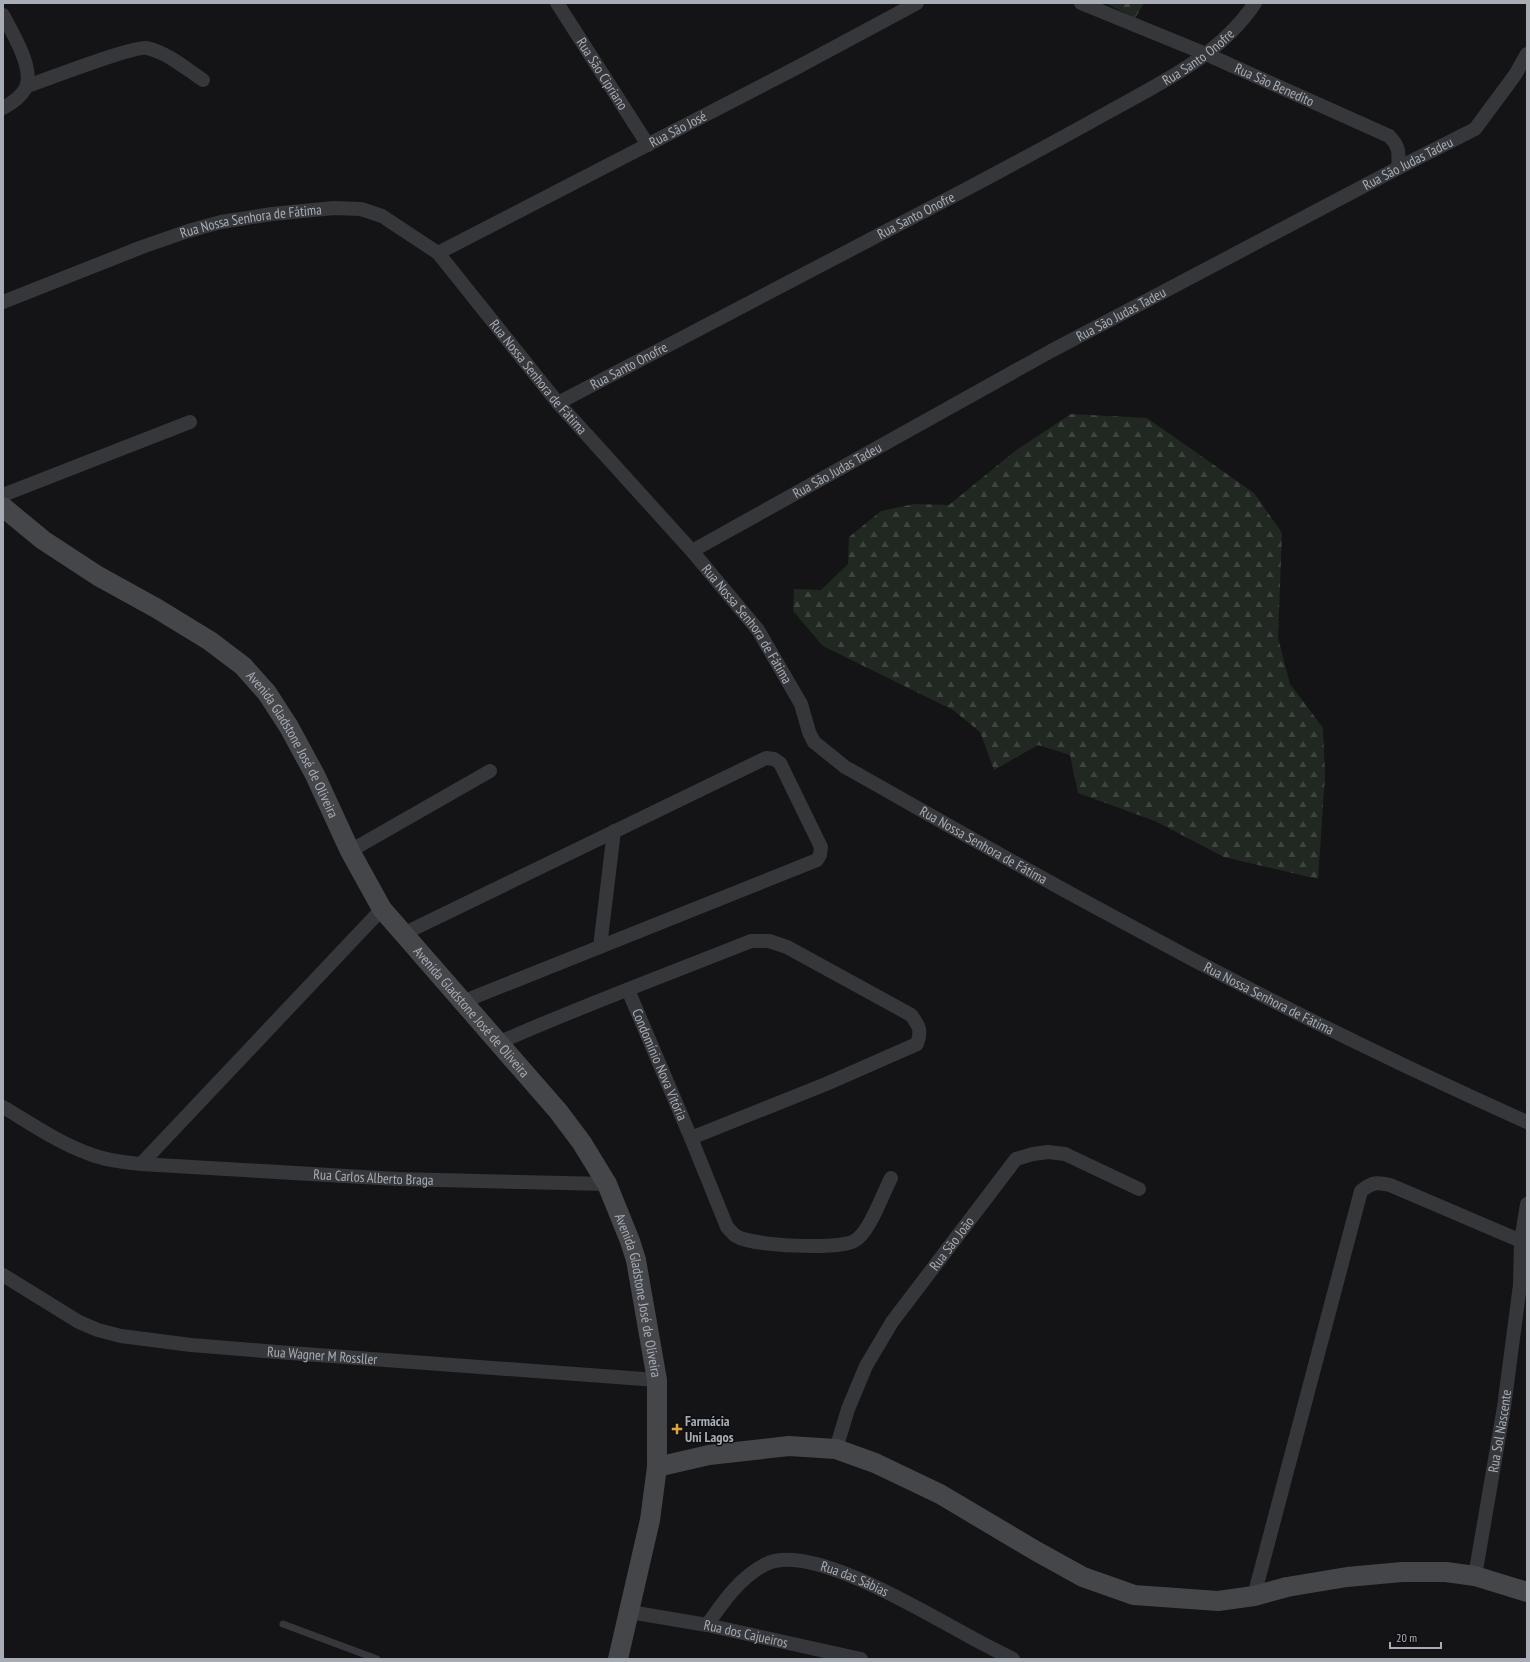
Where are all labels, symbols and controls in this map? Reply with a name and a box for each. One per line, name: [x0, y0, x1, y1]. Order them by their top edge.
street label: Rua Santo Onofre: [1159, 25, 1238, 89]
street label: Rua São Cipriano: [573, 34, 632, 113]
street label: Rua São Benedito: [1232, 59, 1317, 110]
street label: Rua São José: [646, 107, 710, 151]
street label: Rua São Judas Tadeu: [1359, 133, 1456, 194]
street label: Rua Santo Onofre: [874, 188, 958, 243]
street label: Rua Nossa Senhora de Fátima: [178, 200, 322, 242]
street label: Rua São Judas Tadeu: [1073, 283, 1169, 345]
street label: Rua Nossa Senhora de Fátima: [486, 316, 591, 438]
street label: Rua Santo Onofre: [587, 338, 671, 393]
street label: Rua São Judas Tadeu: [789, 438, 885, 502]
street label: Rua Nossa Senhora de Fátima: [698, 561, 796, 687]
street label: Avenida Gladstone José de Oliveira: [243, 667, 343, 821]
street label: Rua Nossa Senhora de Fátima: [917, 802, 1050, 888]
street label: Avenida Gladstone José de Oliveira: [410, 943, 534, 1081]
street label: Rua Nossa Senhora de Fátima: [1201, 958, 1337, 1039]
street label: Condomínio Nova Vitória: [628, 1006, 691, 1123]
street label: Rua Carlos Alberto Braga: [313, 1165, 434, 1189]
street label: Avenida Gladstone José de Oliveira: [611, 1211, 665, 1379]
street label: Rua São João: [925, 1213, 978, 1274]
street label: Rua Wagner M Rossller: [267, 1342, 378, 1368]
street label: Rua Sol Nascente: [1484, 1388, 1515, 1474]
place label: Farmácia Uni Lagos: [685, 1412, 734, 1446]
marker: Farmácia Uni Lagos: [672, 1424, 682, 1434]
street label: Rua das Sábias: [819, 1557, 892, 1601]
street label: Rua dos Cajueiros: [702, 1616, 790, 1652]
scale bar: [1390, 1624, 1441, 1650]
text: 20 m: [1396, 1630, 1417, 1645]

